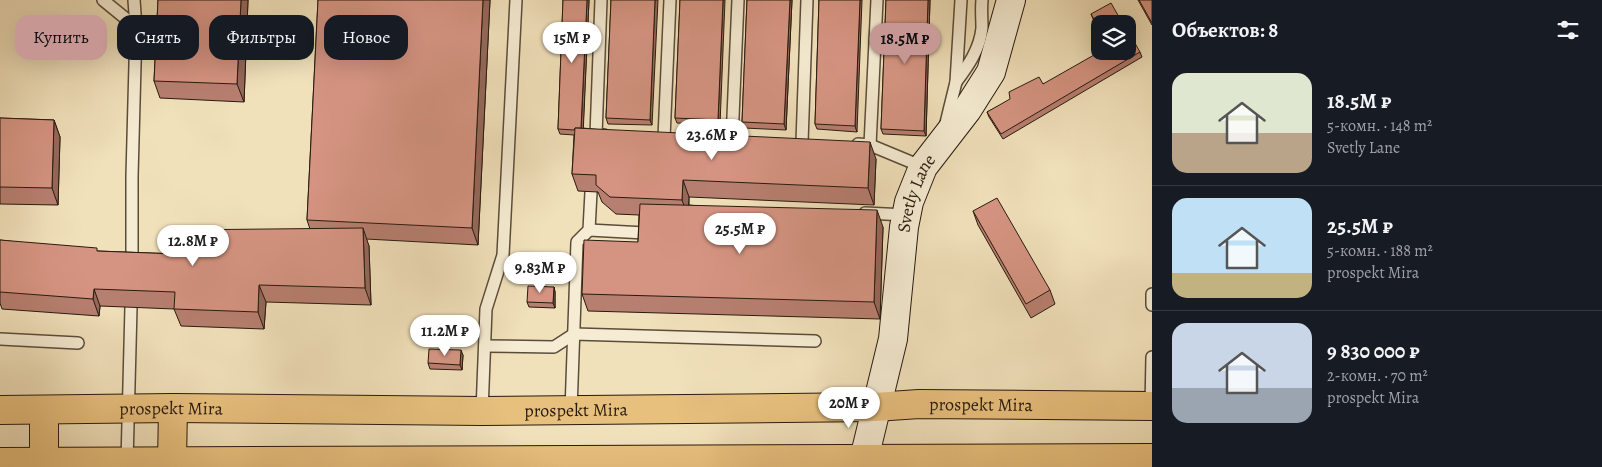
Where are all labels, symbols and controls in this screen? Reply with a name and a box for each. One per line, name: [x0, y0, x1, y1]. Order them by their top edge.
chip: Купить: [15, 15, 107, 60]
chip: Снять: [117, 15, 199, 60]
chip: Фильтры: [209, 15, 314, 60]
chip: Новое: [324, 15, 408, 60]
map controls: [1091, 15, 1136, 60]
button: layers: [1091, 15, 1136, 60]
text: Объектов: 8: [1172, 16, 1278, 44]
icon: filters: [1554, 16, 1582, 44]
pin: 15M ₽: [537, 22, 607, 64]
pin: 18.5M ₽: [859, 22, 951, 65]
text: 15M ₽: [554, 27, 590, 49]
text: 18.5M ₽: [880, 28, 930, 50]
text: 18.5M ₽: [1327, 87, 1391, 115]
icon: home: [1212, 93, 1272, 153]
text: 5-комн. · 148 m²: [1327, 115, 1432, 137]
pin: 23.6M ₽: [666, 119, 758, 161]
text: 23.6M ₽: [687, 124, 737, 146]
text: Svetly Lane: [1327, 137, 1400, 159]
street label: Svetly Lane: [892, 149, 941, 234]
pin: 25.5M ₽: [694, 212, 786, 255]
text: 25.5M ₽: [1327, 212, 1393, 240]
text: 25.5M ₽: [715, 218, 765, 240]
icon: home: [1212, 218, 1272, 278]
pin: 12.8M ₽: [147, 224, 239, 267]
text: 12.8M ₽: [168, 230, 218, 252]
text: 5-комн. · 188 m²: [1327, 240, 1433, 262]
pin: 9.83M ₽: [494, 252, 586, 294]
text: 9.83M ₽: [515, 257, 565, 279]
text: prospekt Mira: [1327, 262, 1419, 284]
pin: 11.2M ₽: [399, 314, 491, 357]
text: 11.2M ₽: [421, 320, 469, 342]
text: 9 830 000 ₽: [1327, 337, 1420, 365]
icon: home: [1212, 343, 1272, 403]
text: 2-комн. · 70 m²: [1327, 365, 1428, 387]
pin: 20M ₽: [814, 386, 884, 429]
text: prospekt Mira: [1327, 387, 1419, 409]
text: 20M ₽: [829, 392, 869, 414]
street label: prospekt Mira: [929, 392, 1033, 417]
street label: prospekt Mira: [119, 396, 224, 421]
street label: prospekt Mira: [524, 398, 629, 423]

